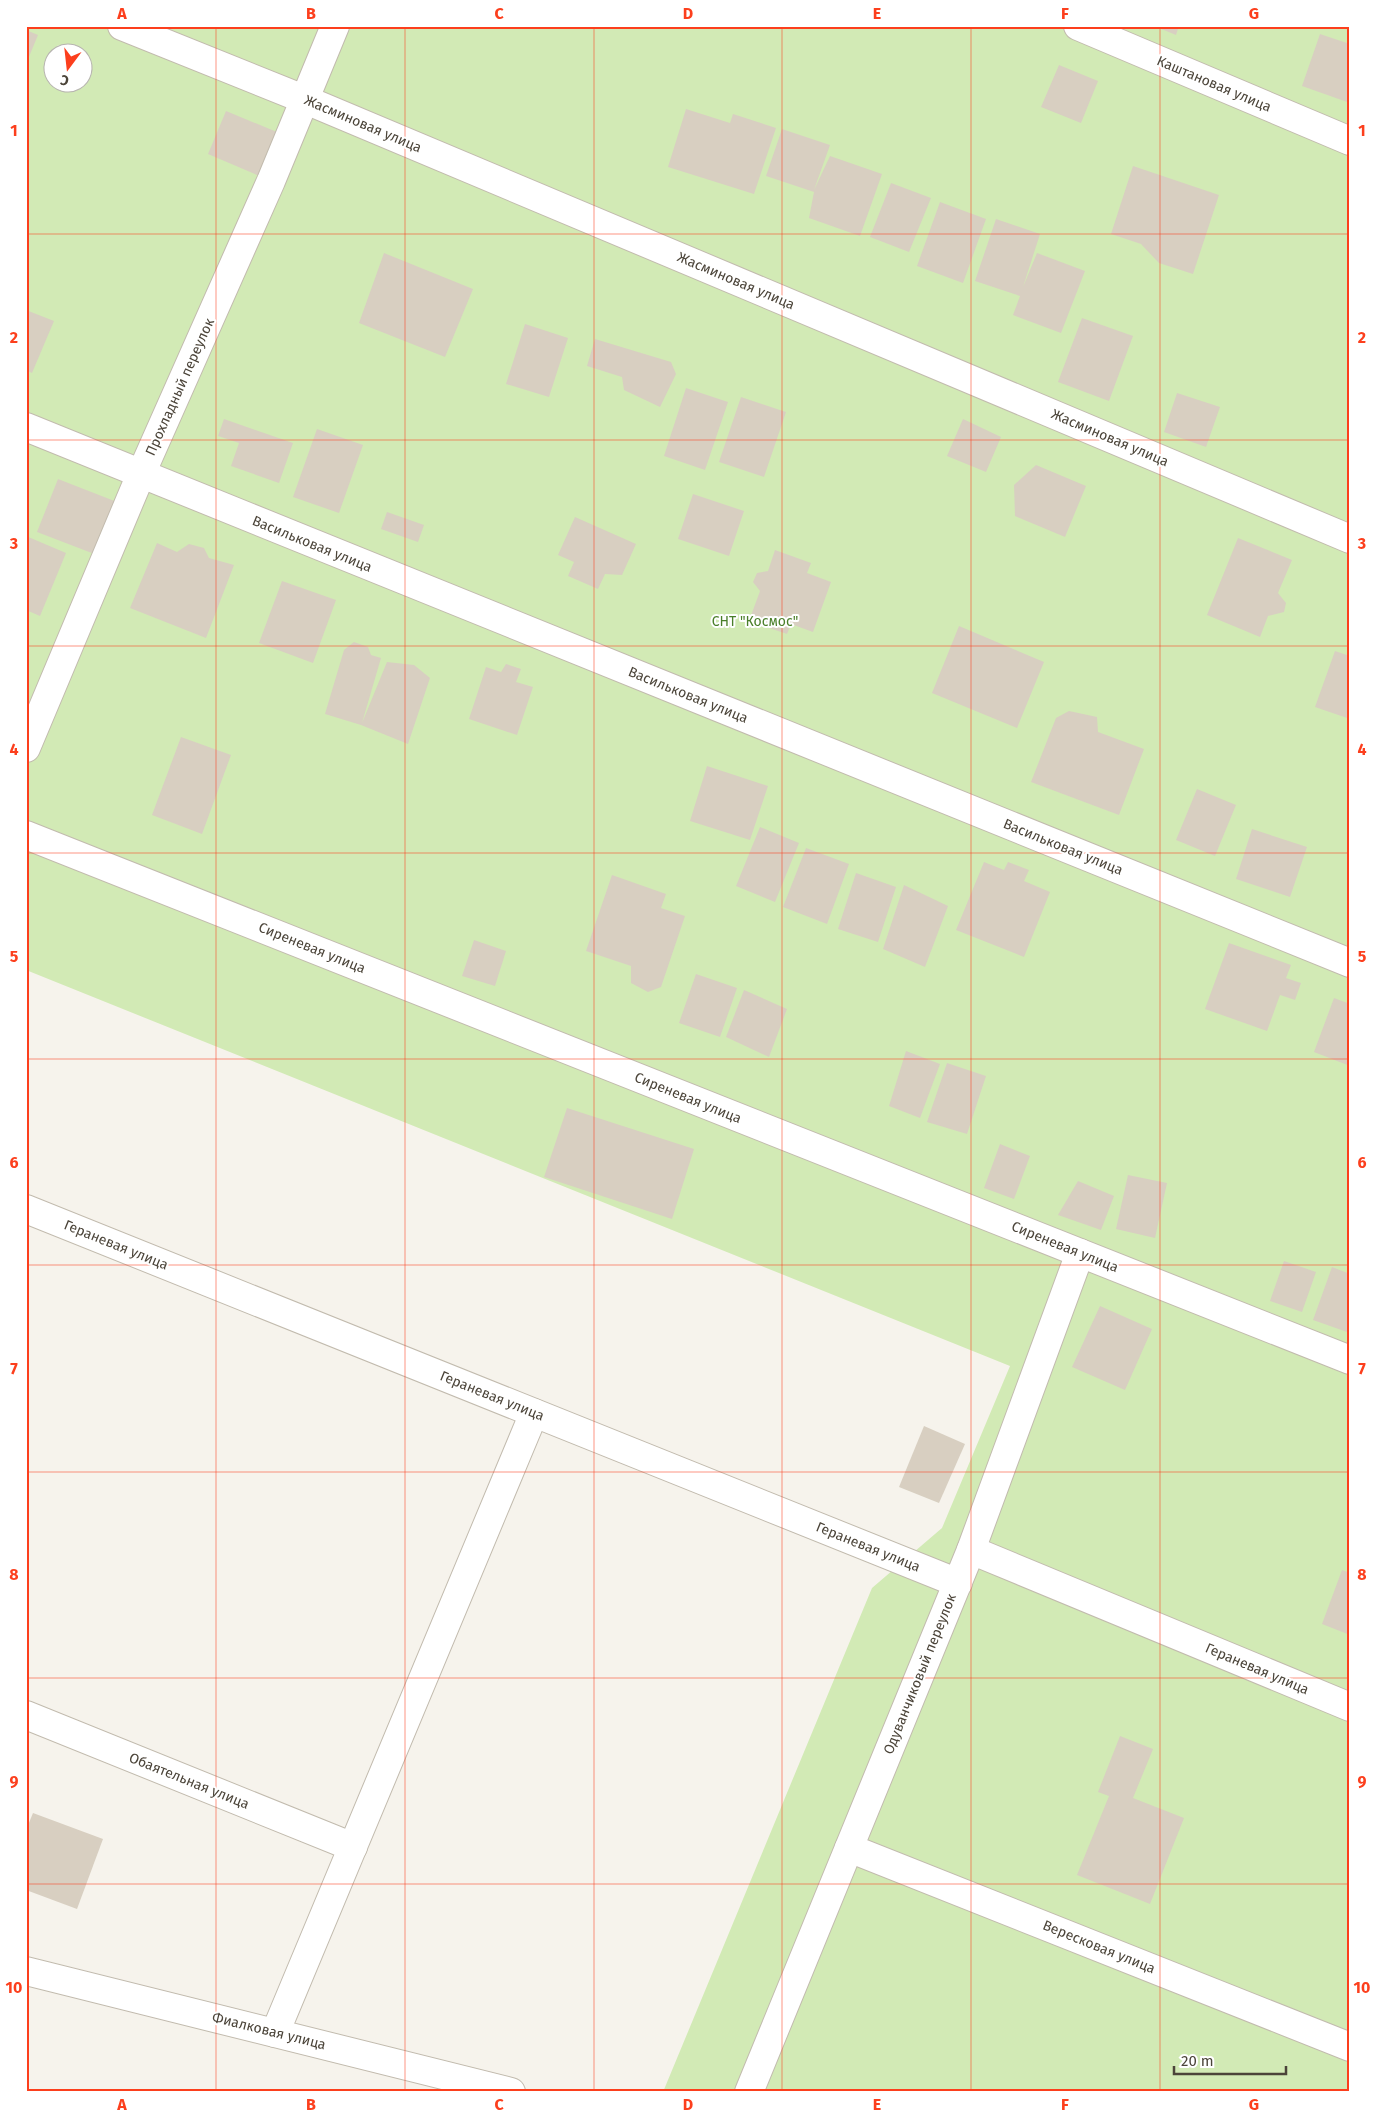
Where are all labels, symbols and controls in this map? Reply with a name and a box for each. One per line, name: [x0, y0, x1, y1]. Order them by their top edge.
text: A: [116, 4, 127, 23]
text: B: [306, 4, 316, 23]
text: C: [494, 4, 504, 23]
text: D: [683, 4, 693, 23]
text: E: [873, 4, 881, 23]
text: F: [1061, 4, 1069, 23]
text: G: [1249, 4, 1259, 23]
north arrow: [42, 42, 92, 92]
street label: Каштановая улица: [1154, 52, 1274, 116]
text: С: [59, 71, 71, 89]
street label: Жасминовая улица: [302, 92, 424, 156]
text: 1: [10, 121, 18, 140]
text: 1: [1358, 121, 1366, 140]
street label: Жасминовая улица: [675, 249, 797, 313]
street label: Прохладный переулок: [142, 315, 218, 458]
text: 2: [10, 328, 18, 347]
text: 2: [1358, 328, 1366, 347]
street label: Жасминовая улица: [1049, 406, 1171, 470]
street label: Васильковая улица: [250, 512, 374, 576]
text: 3: [9, 534, 18, 553]
text: 3: [1357, 534, 1366, 553]
park label: СНТ "Космос": [712, 613, 798, 630]
street label: Васильковая улица: [626, 663, 750, 727]
text: 4: [9, 740, 19, 759]
text: 4: [1357, 740, 1367, 759]
street label: Васильковая улица: [1001, 815, 1125, 879]
street label: Сиреневая улица: [256, 919, 368, 977]
text: 5: [10, 947, 19, 966]
text: 5: [1358, 947, 1367, 966]
street label: Сиреневая улица: [632, 1069, 744, 1127]
text: 6: [9, 1153, 19, 1172]
text: 6: [1357, 1153, 1367, 1172]
street label: Гераневая улица: [61, 1216, 171, 1274]
street label: Сиреневая улица: [1009, 1218, 1121, 1276]
text: 7: [10, 1359, 18, 1378]
text: 7: [1358, 1359, 1366, 1378]
street label: Гераневая улица: [437, 1367, 547, 1425]
street label: Гераневая улица: [813, 1518, 923, 1576]
text: 8: [9, 1565, 19, 1584]
text: 8: [1357, 1565, 1367, 1584]
street label: Одуванчиковый переулок: [880, 1591, 960, 1757]
street label: Гераневая улица: [1203, 1640, 1311, 1698]
street label: Обаятельная улица: [126, 1749, 252, 1813]
text: 9: [10, 1772, 19, 1791]
text: 9: [1358, 1772, 1367, 1791]
street label: Вересковая улица: [1040, 1917, 1158, 1977]
text: 10: [6, 1978, 22, 1997]
text: 10: [1354, 1978, 1370, 1997]
street label: Фиалковая улица: [210, 2009, 328, 2053]
scale bar: [1174, 2043, 1286, 2075]
text: 20 m: [1181, 2052, 1214, 2070]
text: A: [116, 2095, 127, 2114]
text: B: [306, 2095, 316, 2114]
text: C: [494, 2095, 504, 2114]
text: D: [683, 2095, 693, 2114]
text: E: [873, 2095, 881, 2114]
text: F: [1061, 2095, 1069, 2114]
text: G: [1249, 2095, 1259, 2114]

